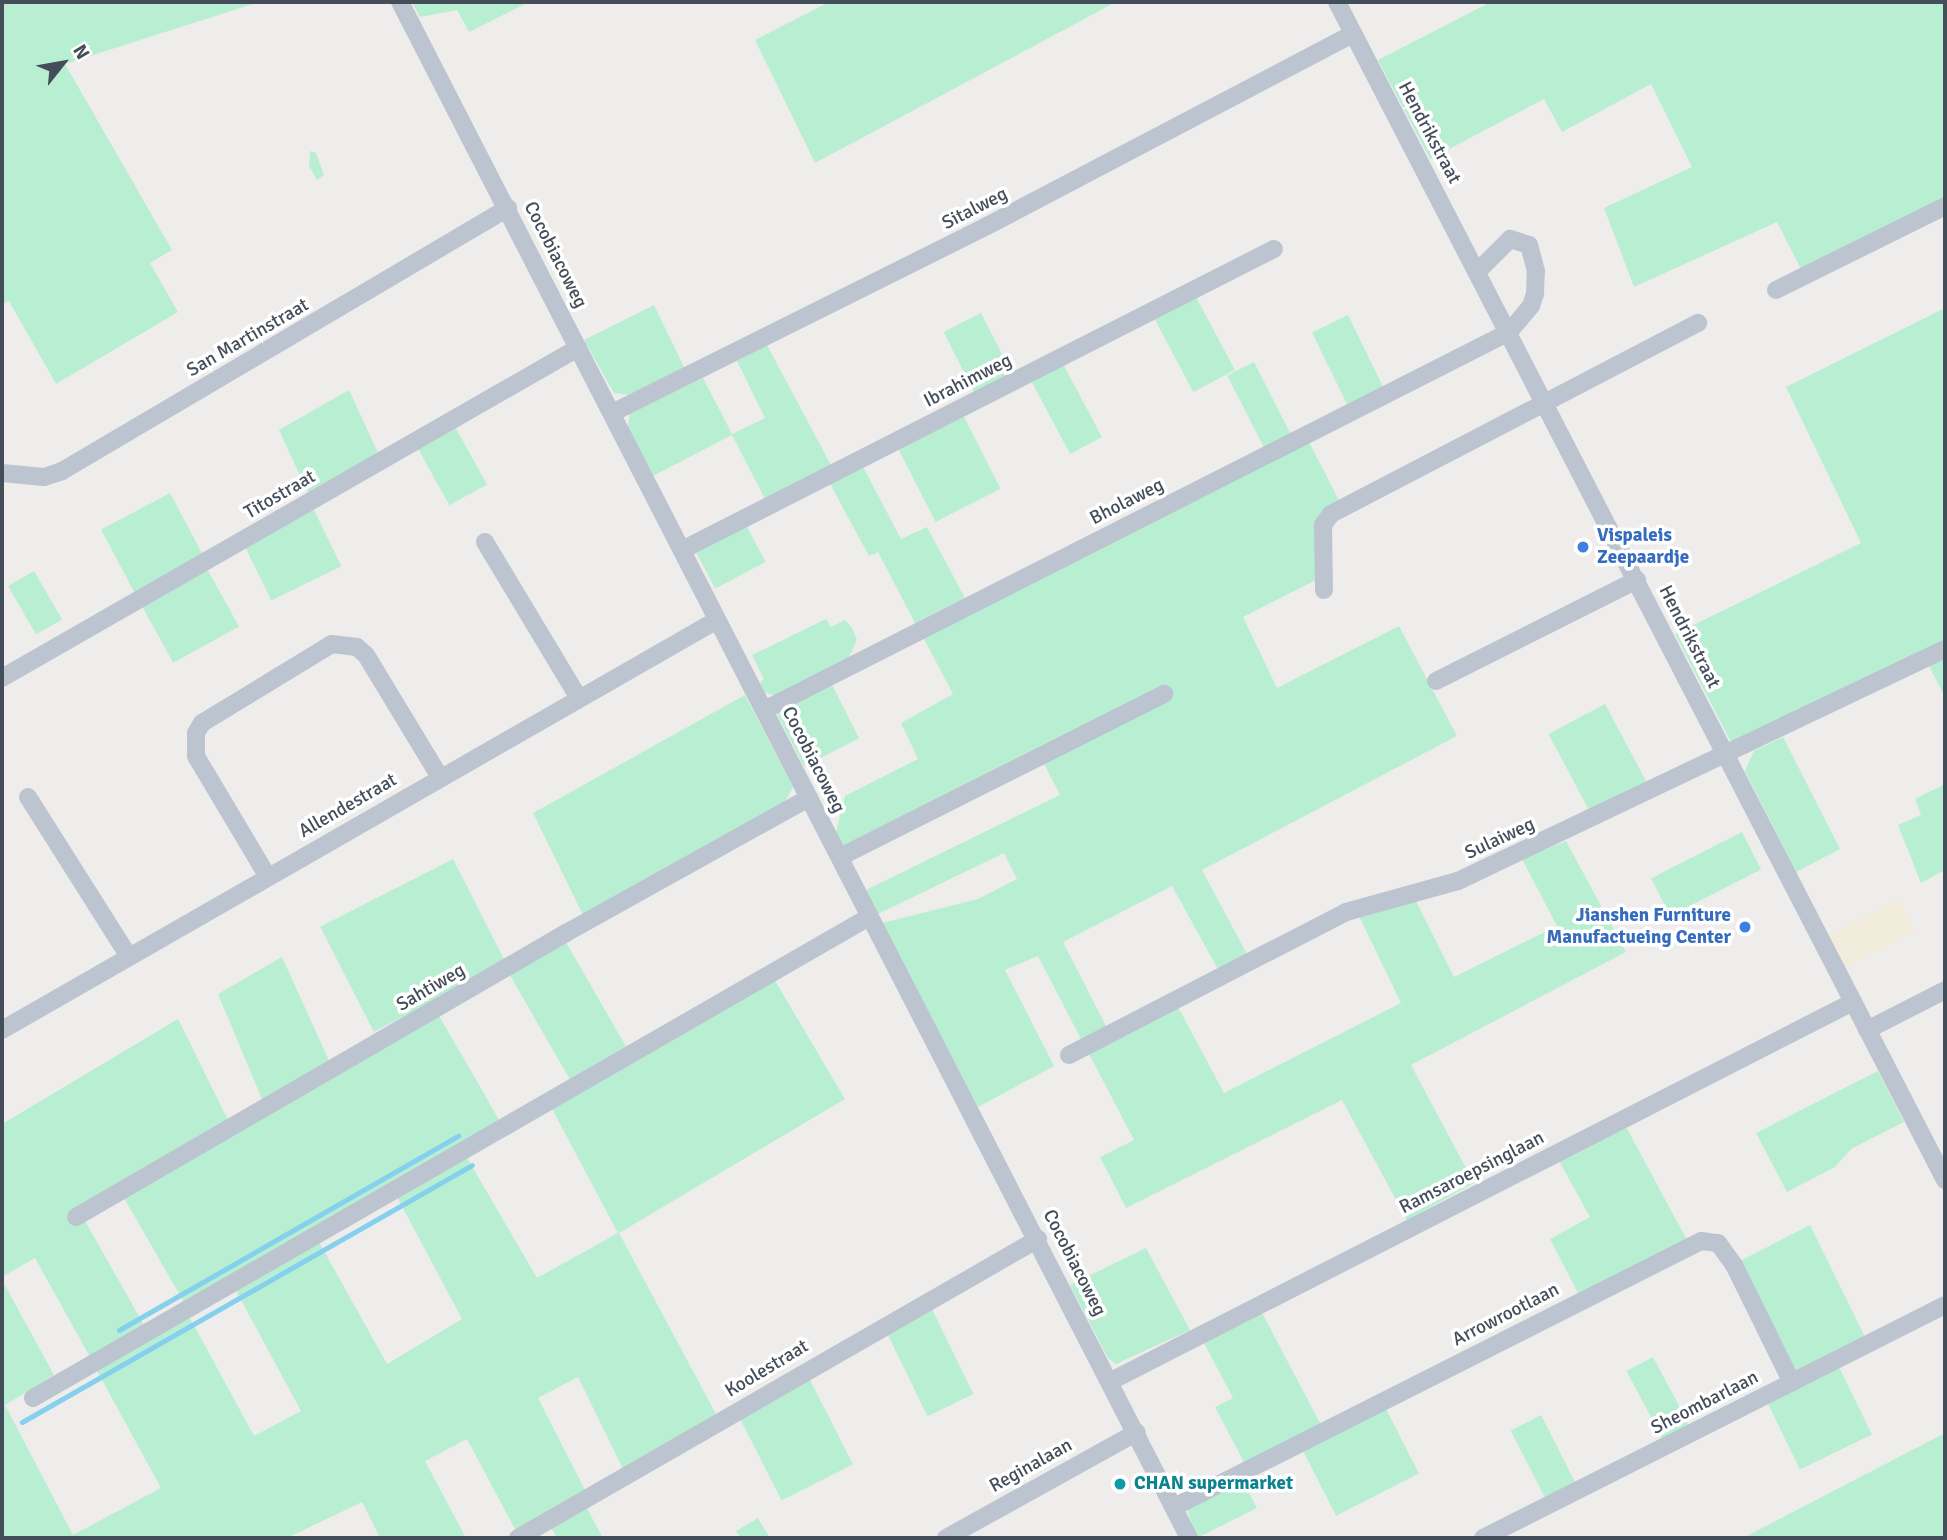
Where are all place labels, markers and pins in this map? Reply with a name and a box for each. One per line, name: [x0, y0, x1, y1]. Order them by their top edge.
place label: Vispaleis Zeepaardje: [1597, 525, 1689, 569]
marker: Vispaleis Zeepaardje: [1575, 539, 1591, 555]
place label: Jianshen Furniture Manufactueing Center: [1546, 905, 1731, 949]
marker: Jianshen Furniture Manufactueing Center: [1737, 919, 1753, 935]
place label: CHAN supermarket: [1134, 1473, 1293, 1495]
marker: CHAN supermarket: [1112, 1476, 1128, 1492]

